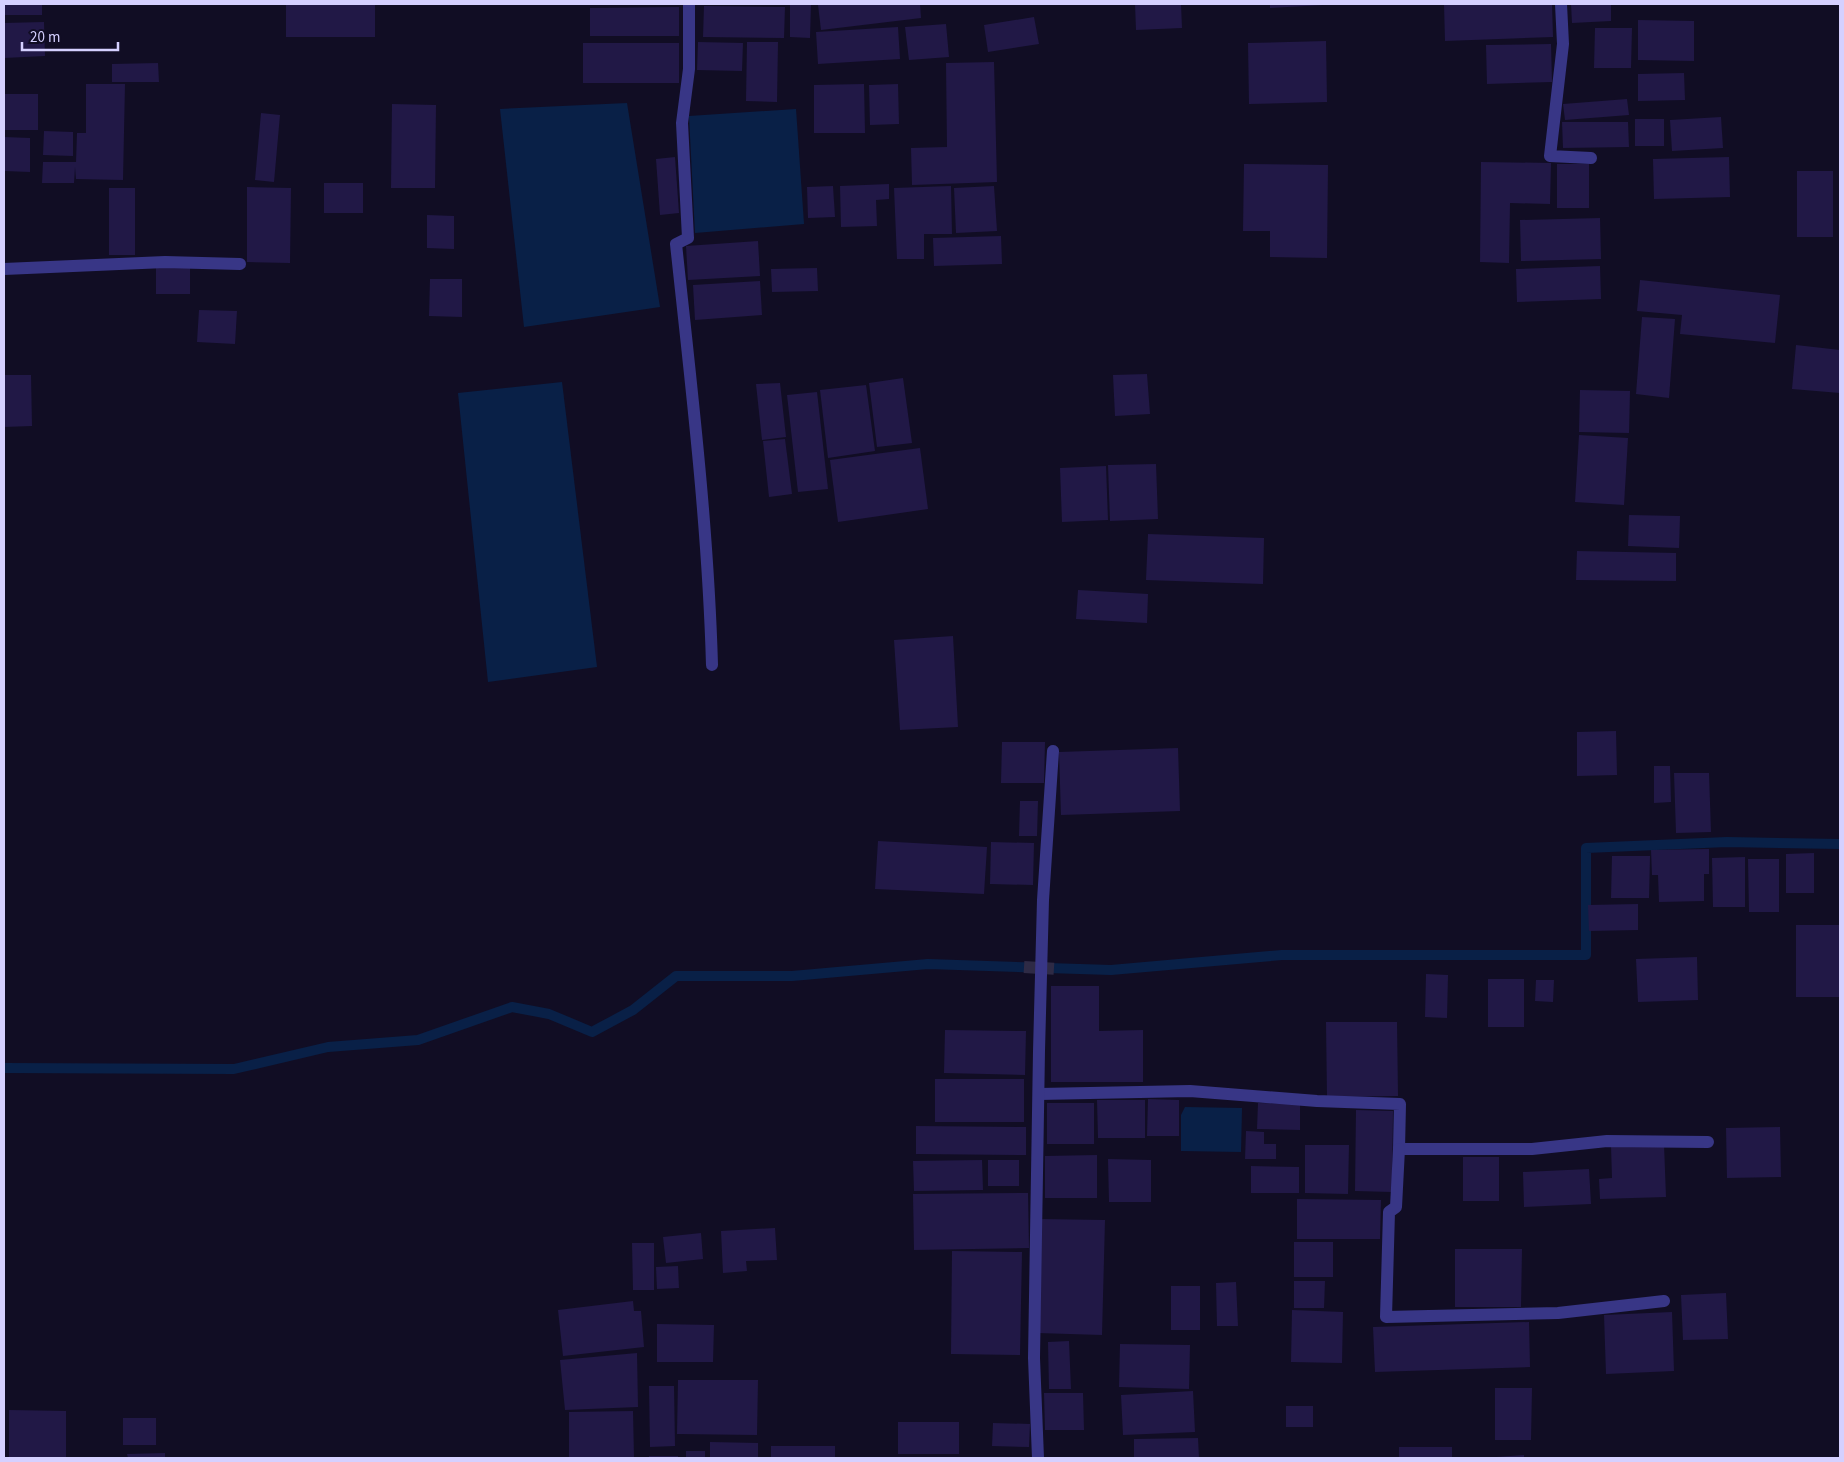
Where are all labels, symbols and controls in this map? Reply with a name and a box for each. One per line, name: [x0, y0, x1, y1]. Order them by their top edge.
scale bar: [22, 20, 119, 52]
text: 20 m: [30, 27, 60, 48]

